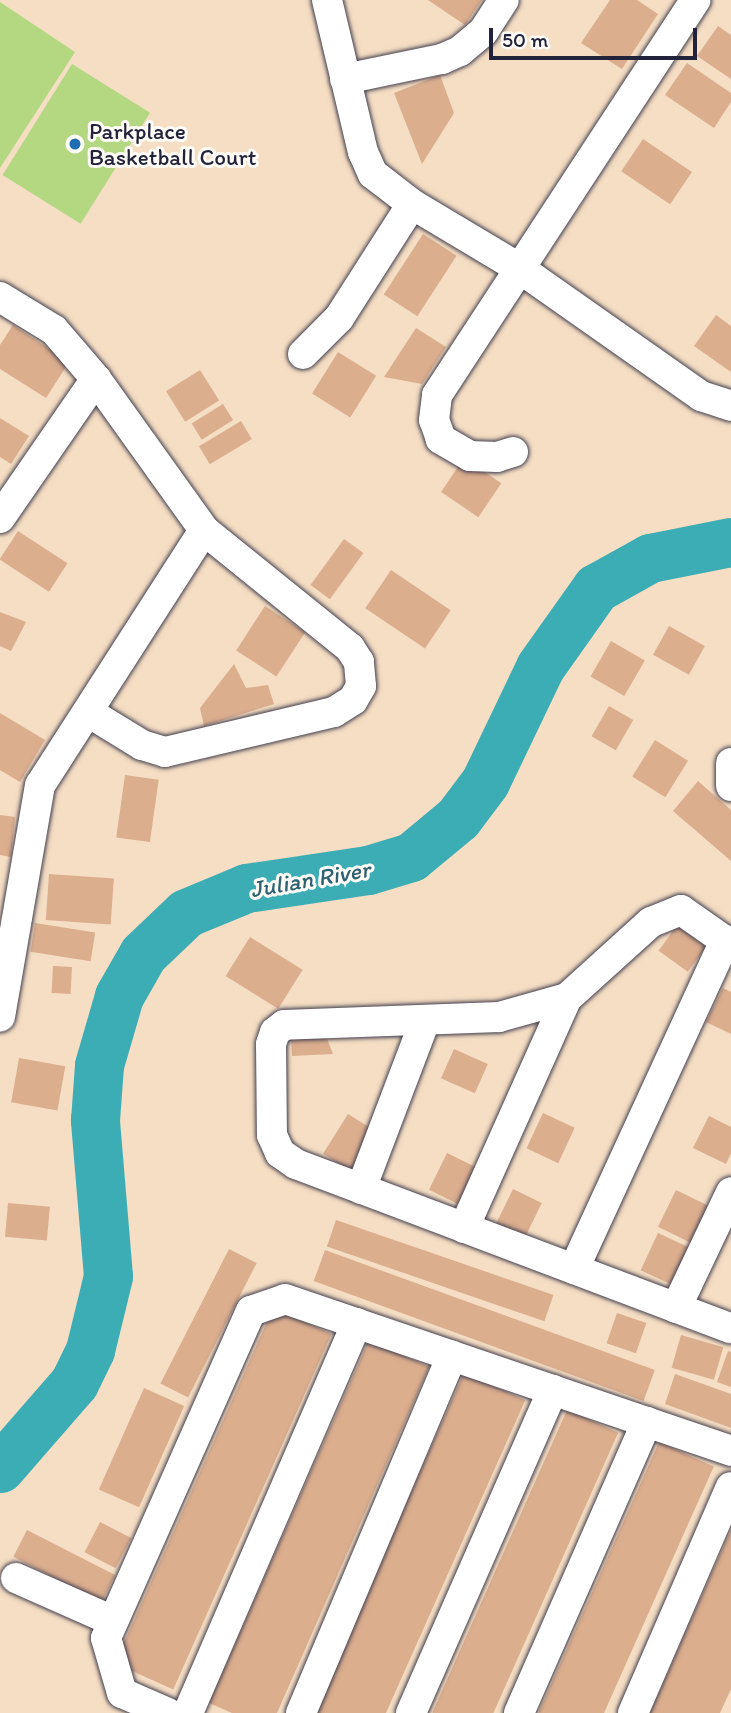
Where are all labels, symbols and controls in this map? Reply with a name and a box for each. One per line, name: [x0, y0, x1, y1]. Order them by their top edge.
scale bar: [493, 14, 701, 58]
text: 50 m: [502, 27, 548, 52]
place label: Parkplace Basketball Court: [89, 117, 256, 171]
marker: Parkplace Basketball Court: [67, 136, 83, 152]
water label: Julian River: [248, 854, 372, 904]

